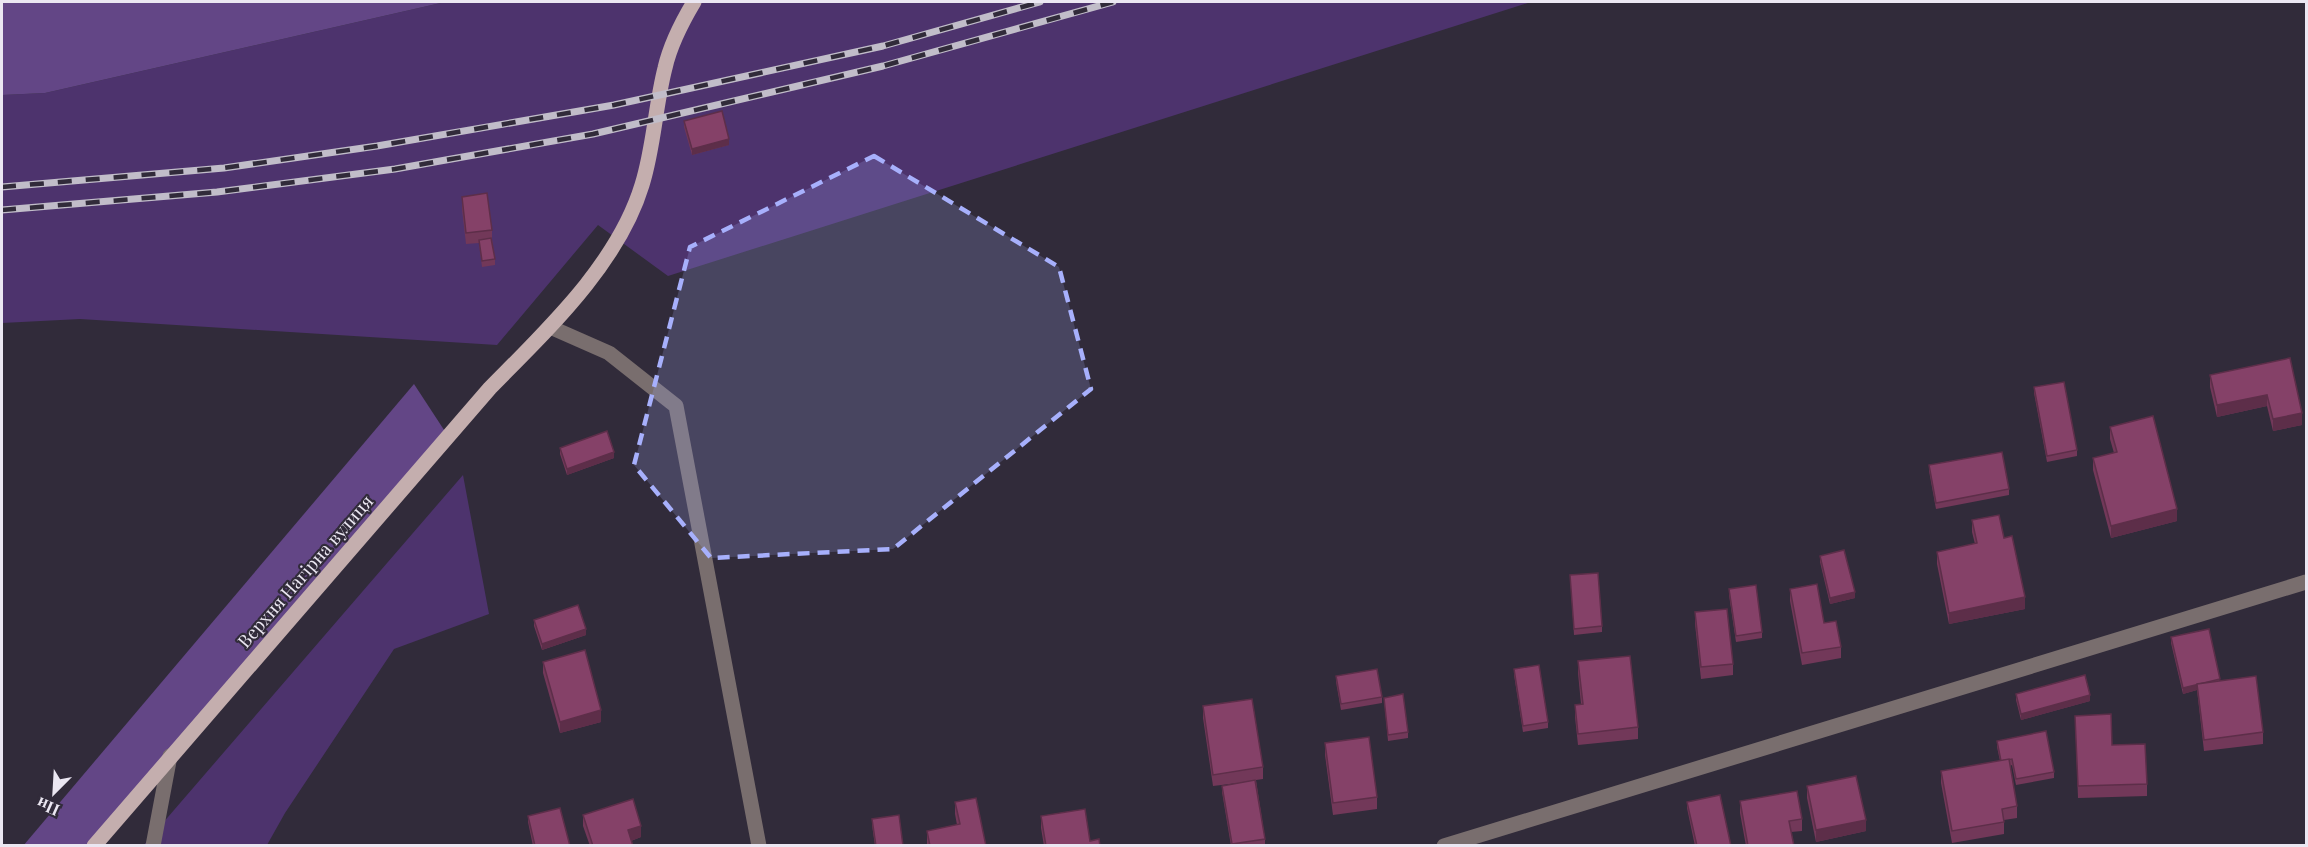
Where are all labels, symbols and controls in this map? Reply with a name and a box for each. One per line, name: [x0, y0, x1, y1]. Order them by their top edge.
street label: Верхня Нагірна вулиця: [232, 489, 378, 652]
north arrow: [24, 763, 84, 823]
text: Пн: [33, 793, 62, 821]

